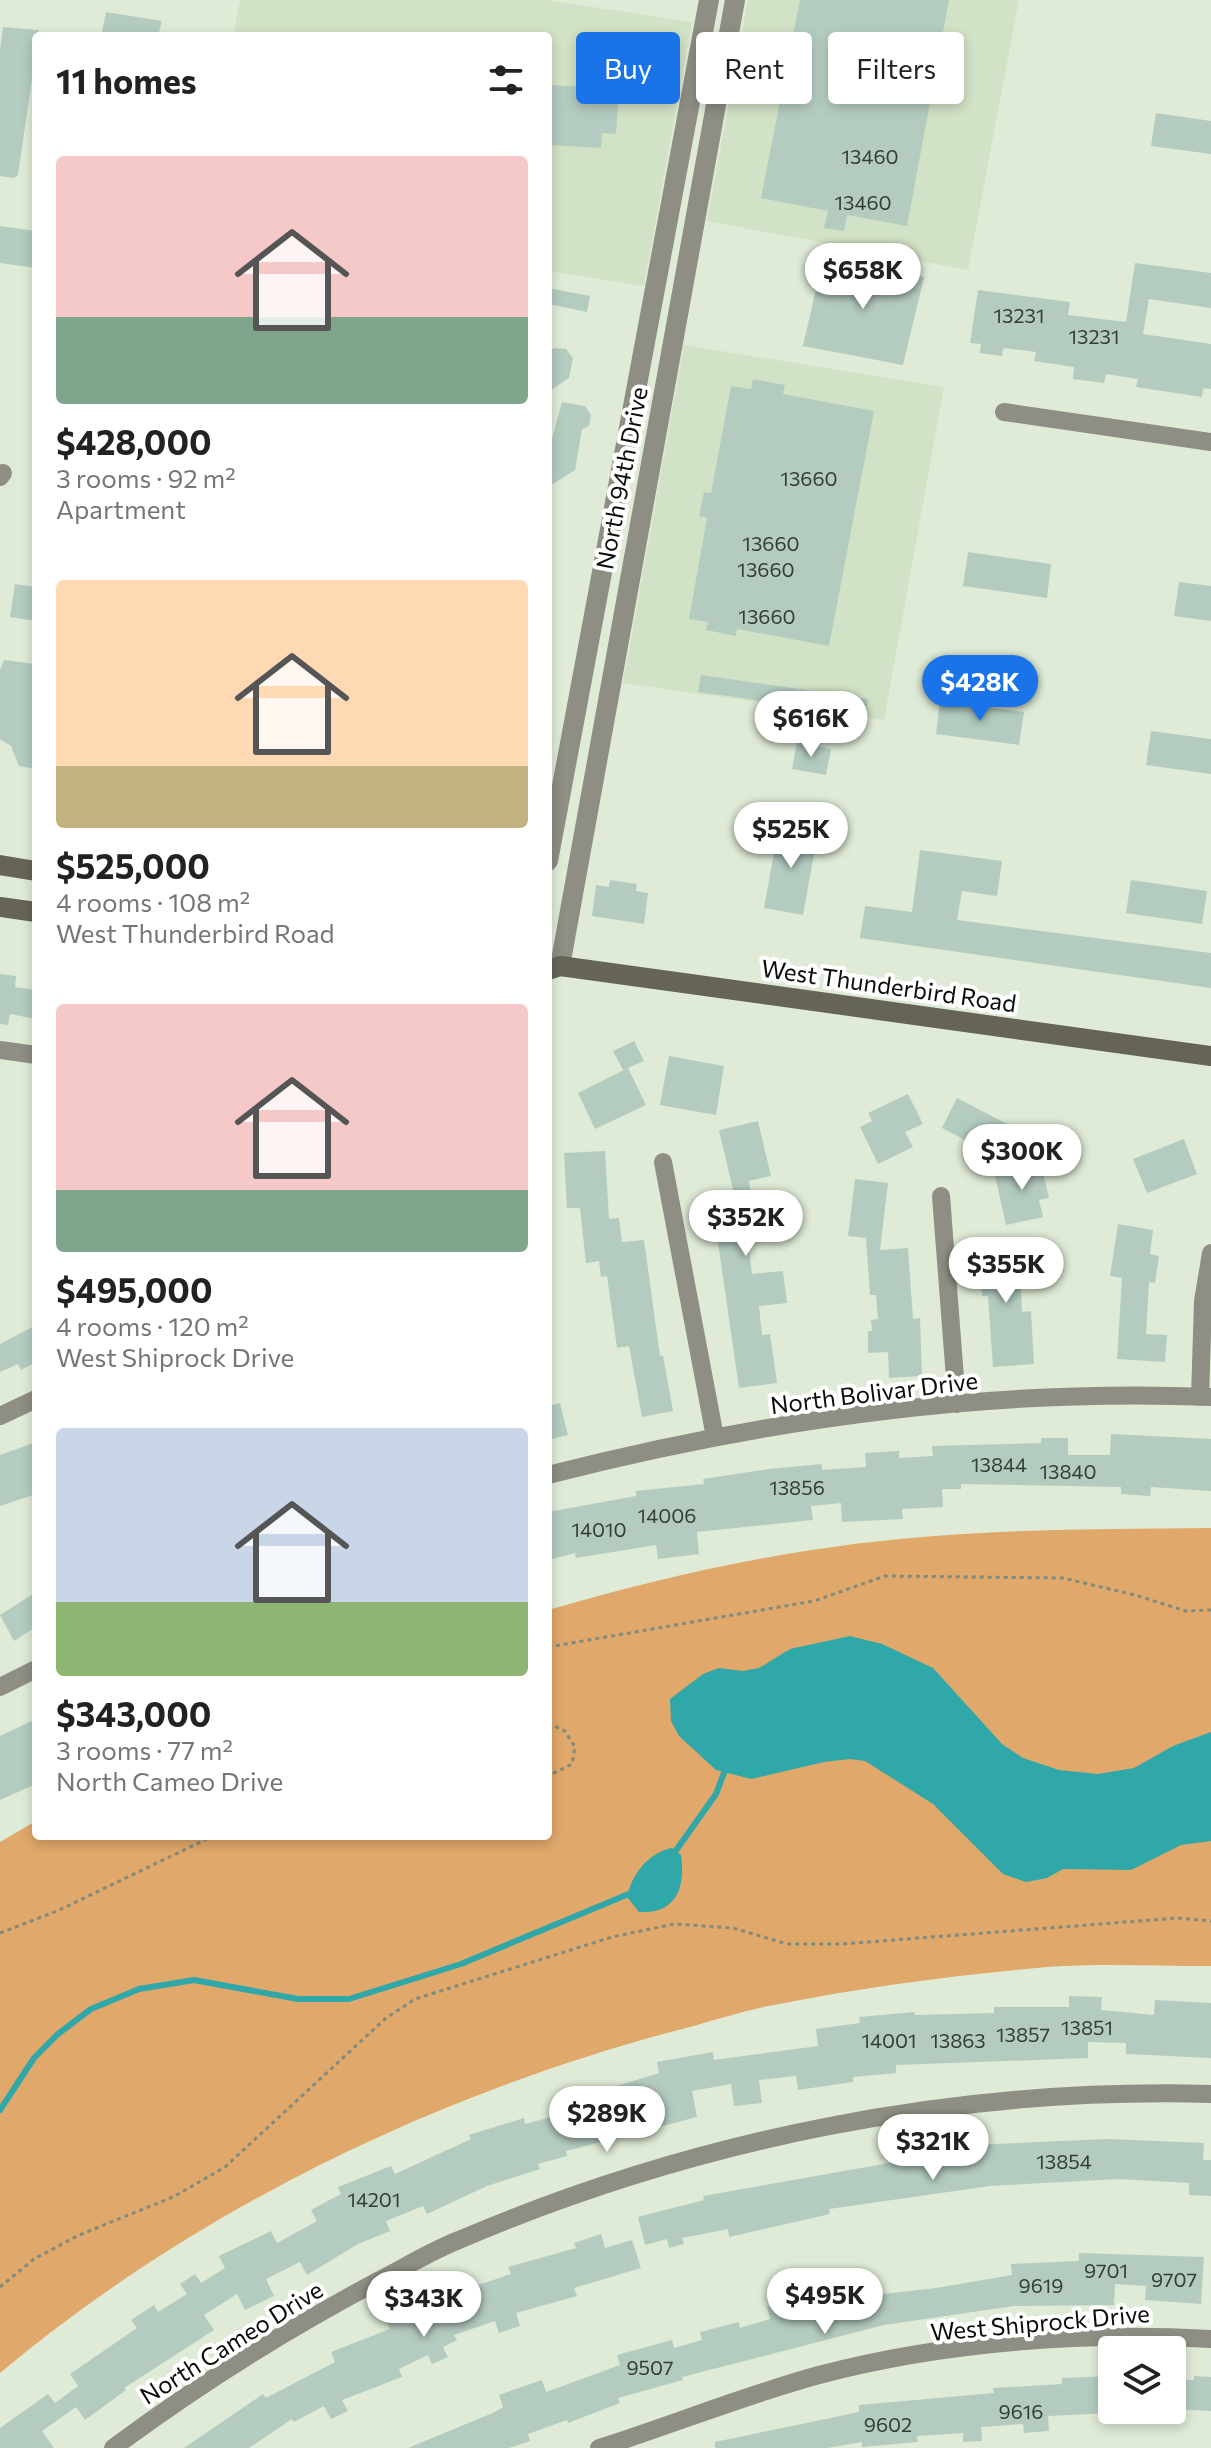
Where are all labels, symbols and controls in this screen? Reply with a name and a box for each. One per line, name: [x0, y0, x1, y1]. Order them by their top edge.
chip: Buy: [576, 32, 680, 104]
chip: Rent: [696, 32, 812, 104]
chip: Filters: [828, 32, 964, 104]
icon: filters: [484, 58, 528, 102]
text: 11 homes: [56, 59, 197, 101]
house number: 13460: [841, 144, 899, 168]
house number: 13460: [834, 190, 892, 214]
icon: home: [220, 208, 364, 352]
pin: $658K: [807, 243, 919, 311]
text: $658K: [823, 253, 903, 284]
house number: 13231: [994, 303, 1044, 327]
house number: 13231: [1069, 324, 1119, 348]
street label: North 94th Drive: [589, 384, 653, 572]
text: $428,000: [56, 420, 212, 462]
text: 3 rooms · 92 m²: [56, 462, 236, 493]
house number: 13660: [780, 466, 838, 490]
text: Apartment: [56, 493, 186, 524]
house number: 13660: [742, 531, 800, 555]
house number: 13660: [737, 557, 795, 581]
house number: 13660: [738, 604, 796, 628]
icon: home: [220, 632, 364, 776]
pin: $428K: [924, 655, 1036, 723]
text: $428K: [940, 665, 1020, 696]
pin: $616K: [755, 691, 867, 759]
text: $616K: [773, 701, 849, 732]
pin: $525K: [735, 802, 847, 870]
text: $525K: [752, 812, 830, 843]
text: $525,000: [56, 844, 210, 886]
text: 4 rooms · 108 m²: [56, 886, 250, 917]
text: West Thunderbird Road: [56, 917, 335, 948]
street label: West Thunderbird Road: [760, 953, 1018, 1017]
icon: home: [220, 1056, 364, 1200]
pin: $300K: [966, 1124, 1078, 1192]
text: $300K: [981, 1134, 1063, 1165]
pin: $352K: [690, 1190, 802, 1258]
text: $352K: [707, 1200, 785, 1231]
pin: $355K: [950, 1237, 1062, 1305]
text: $355K: [967, 1247, 1045, 1278]
text: $495,000: [56, 1268, 213, 1310]
text: 4 rooms · 120 m²: [56, 1310, 249, 1341]
text: West Shiprock Drive: [56, 1341, 294, 1372]
street label: North Bolivar Drive: [768, 1365, 980, 1419]
house number: 13844: [971, 1452, 1027, 1476]
house number: 13840: [1039, 1459, 1097, 1483]
house number: 13856: [769, 1475, 825, 1499]
icon: home: [220, 1480, 364, 1624]
house number: 14006: [638, 1503, 696, 1527]
house number: 14010: [571, 1517, 627, 1541]
text: $343,000: [56, 1692, 211, 1734]
text: 3 rooms · 77 m²: [56, 1734, 233, 1765]
text: North Cameo Drive: [56, 1765, 283, 1796]
house number: 13851: [1061, 2015, 1113, 2039]
house number: 13857: [996, 2022, 1050, 2046]
house number: 14001: [861, 2028, 917, 2052]
house number: 13863: [930, 2028, 986, 2052]
pin: $289K: [551, 2086, 663, 2154]
text: $289K: [567, 2096, 647, 2127]
pin: $321K: [877, 2114, 989, 2182]
text: $321K: [896, 2124, 970, 2155]
house number: 13854: [1036, 2149, 1092, 2173]
house number: 14201: [348, 2187, 400, 2211]
house number: 9701: [1084, 2258, 1128, 2282]
house number: 9707: [1151, 2267, 1197, 2291]
pin: $495K: [769, 2268, 881, 2336]
pin: $343K: [368, 2271, 480, 2339]
house number: 9619: [1019, 2273, 1063, 2297]
street label: North Cameo Drive: [134, 2274, 328, 2410]
text: $495K: [785, 2278, 865, 2309]
text: $343K: [384, 2281, 464, 2312]
street label: West Shiprock Drive: [929, 2298, 1151, 2346]
map controls: [1098, 2336, 1186, 2424]
button: layers: [1098, 2336, 1186, 2424]
house number: 9507: [626, 2355, 674, 2379]
house number: 9616: [999, 2399, 1043, 2423]
house number: 9602: [864, 2412, 912, 2436]

